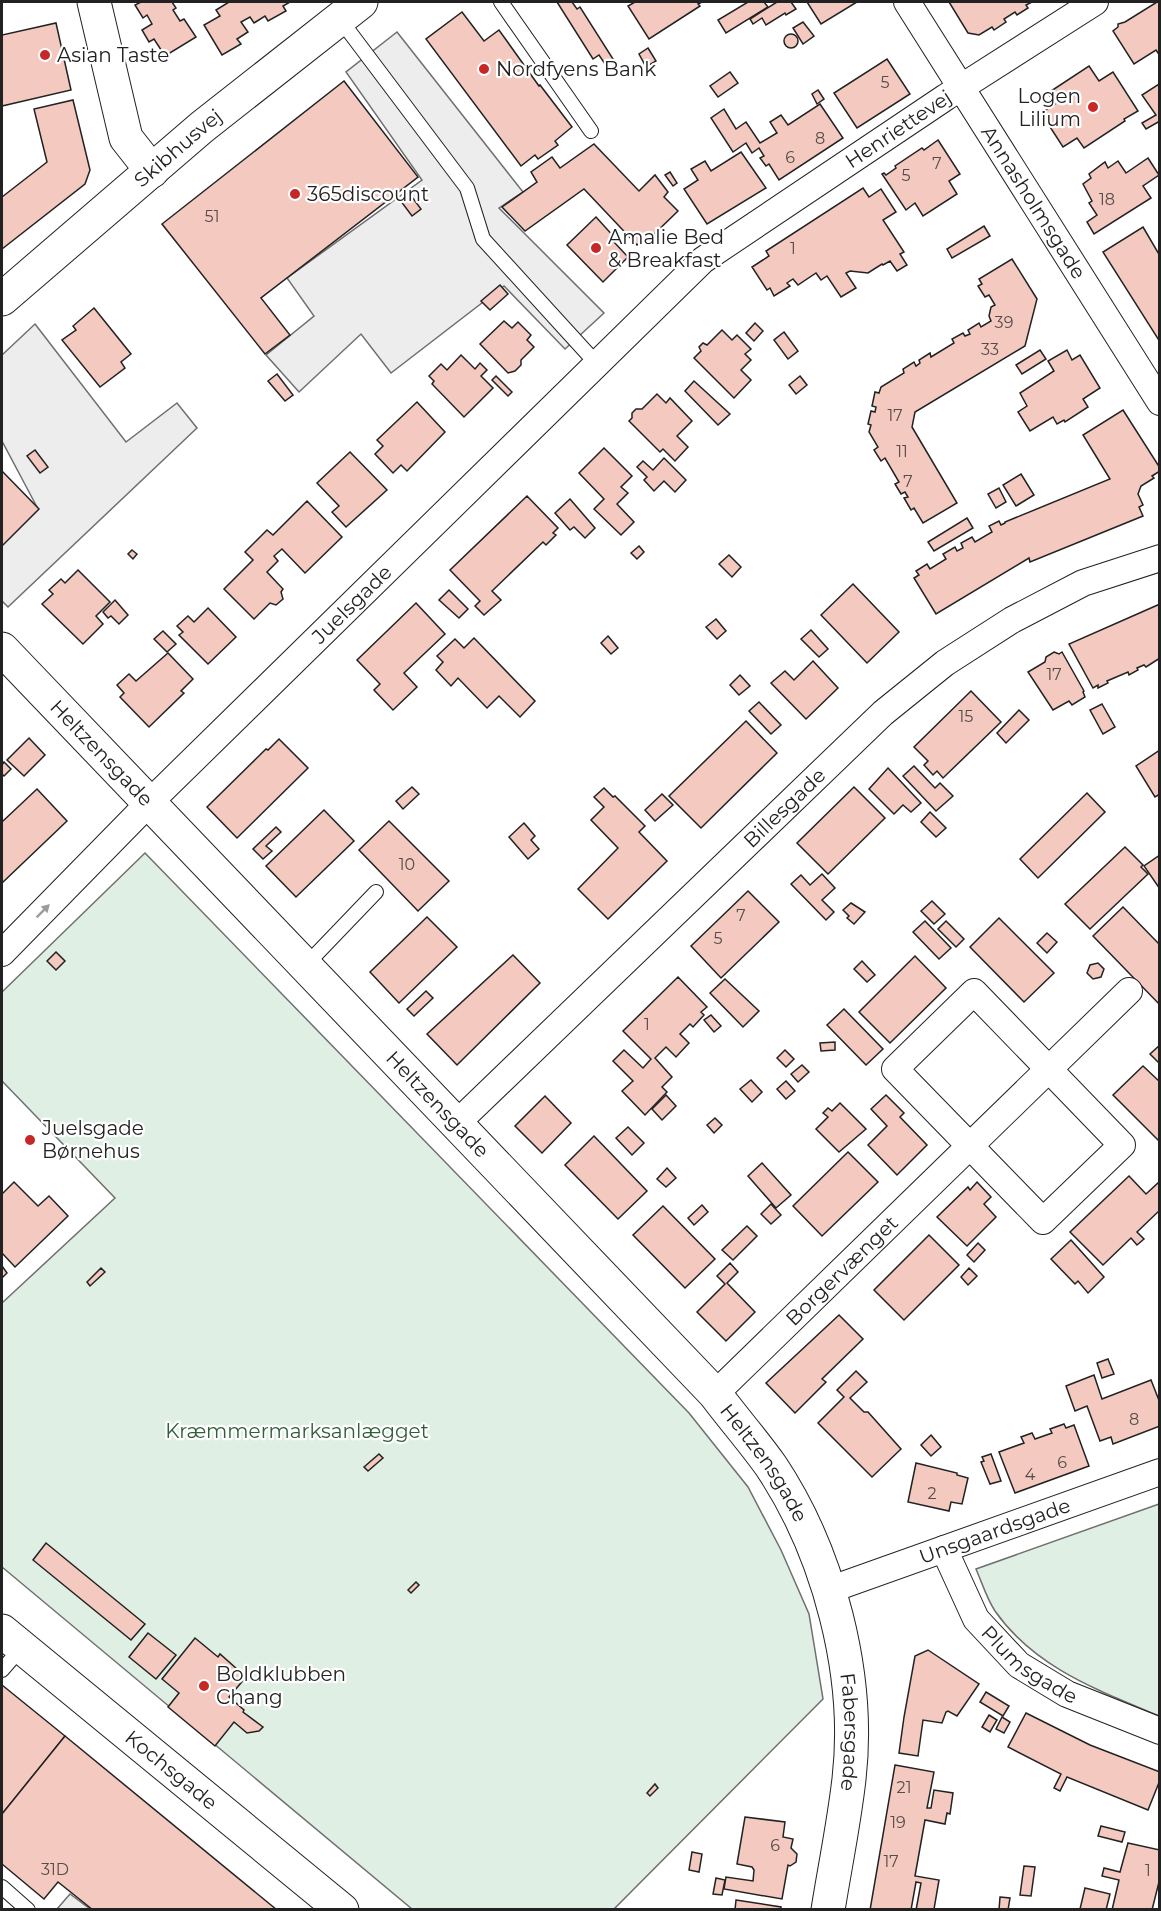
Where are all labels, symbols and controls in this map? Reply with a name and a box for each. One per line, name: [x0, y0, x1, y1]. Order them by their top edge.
place label: Asian Taste: [57, 43, 169, 67]
marker: Asian Taste: [38, 48, 52, 62]
place label: Nordfyens Bank: [496, 57, 656, 81]
marker: Nordfyens Bank: [477, 62, 491, 76]
house number: 5: [880, 73, 890, 92]
place label: Logen Lilium: [1018, 84, 1081, 131]
street label: Henriettevej: [841, 85, 956, 173]
marker: Logen Lilium: [1086, 100, 1100, 114]
street label: Skibhusvej: [129, 104, 227, 192]
street label: Annasholmsgade: [976, 121, 1091, 283]
house number: 8: [815, 129, 825, 148]
house number: 6: [785, 148, 795, 167]
house number: 7: [932, 154, 942, 173]
house number: 5: [901, 166, 911, 185]
place label: 365discount: [307, 182, 429, 206]
marker: 365discount: [288, 187, 302, 201]
house number: 18: [1099, 190, 1115, 209]
house number: 51: [205, 207, 219, 226]
place label: Amalie Bed & Breakfast: [608, 225, 724, 272]
house number: 1: [790, 239, 796, 258]
marker: Amalie Bed & Breakfast: [589, 241, 603, 255]
house number: 39: [995, 313, 1013, 332]
house number: 33: [981, 340, 999, 359]
house number: 17: [887, 406, 903, 425]
house number: 11: [896, 442, 908, 461]
house number: 7: [903, 472, 913, 491]
street label: Juelsgade: [306, 560, 397, 649]
house number: 17: [1046, 665, 1062, 684]
street label: Heltzensgade: [45, 695, 158, 811]
house number: 15: [959, 707, 973, 726]
street label: Billesgade: [739, 763, 830, 853]
house number: 10: [399, 855, 415, 874]
one-way arrow: [35, 905, 49, 919]
house number: 7: [736, 906, 746, 925]
house number: 5: [713, 929, 723, 948]
house number: 1: [644, 1015, 650, 1034]
street label: Heltzensgade: [381, 1046, 494, 1162]
place label: Juelsgade Børnehus: [41, 1116, 144, 1163]
marker: Juelsgade Børnehus: [23, 1133, 37, 1147]
street label: Borgervænget: [781, 1211, 903, 1330]
street label: Heltzensgade: [715, 1399, 813, 1526]
house number: 8: [1129, 1410, 1139, 1429]
park label: Kræmmermarksanlægget: [165, 1419, 429, 1443]
house number: 6: [1057, 1453, 1067, 1472]
house number: 4: [1025, 1465, 1036, 1484]
house number: 2: [927, 1484, 937, 1503]
street label: Unsgaardsgade: [916, 1493, 1074, 1569]
street label: Plumsgade: [976, 1621, 1080, 1709]
place label: Boldklubben Chang: [216, 1662, 346, 1709]
street label: Fabersgade: [835, 1671, 864, 1793]
marker: Boldklubben Chang: [197, 1679, 211, 1693]
street label: Kochsgade: [120, 1725, 222, 1815]
house number: 21: [897, 1778, 911, 1797]
house number: 19: [890, 1813, 906, 1832]
house number: 6: [770, 1836, 780, 1855]
house number: 17: [883, 1852, 899, 1871]
house number: 31D: [41, 1860, 69, 1879]
house number: 1: [1145, 1861, 1151, 1880]

